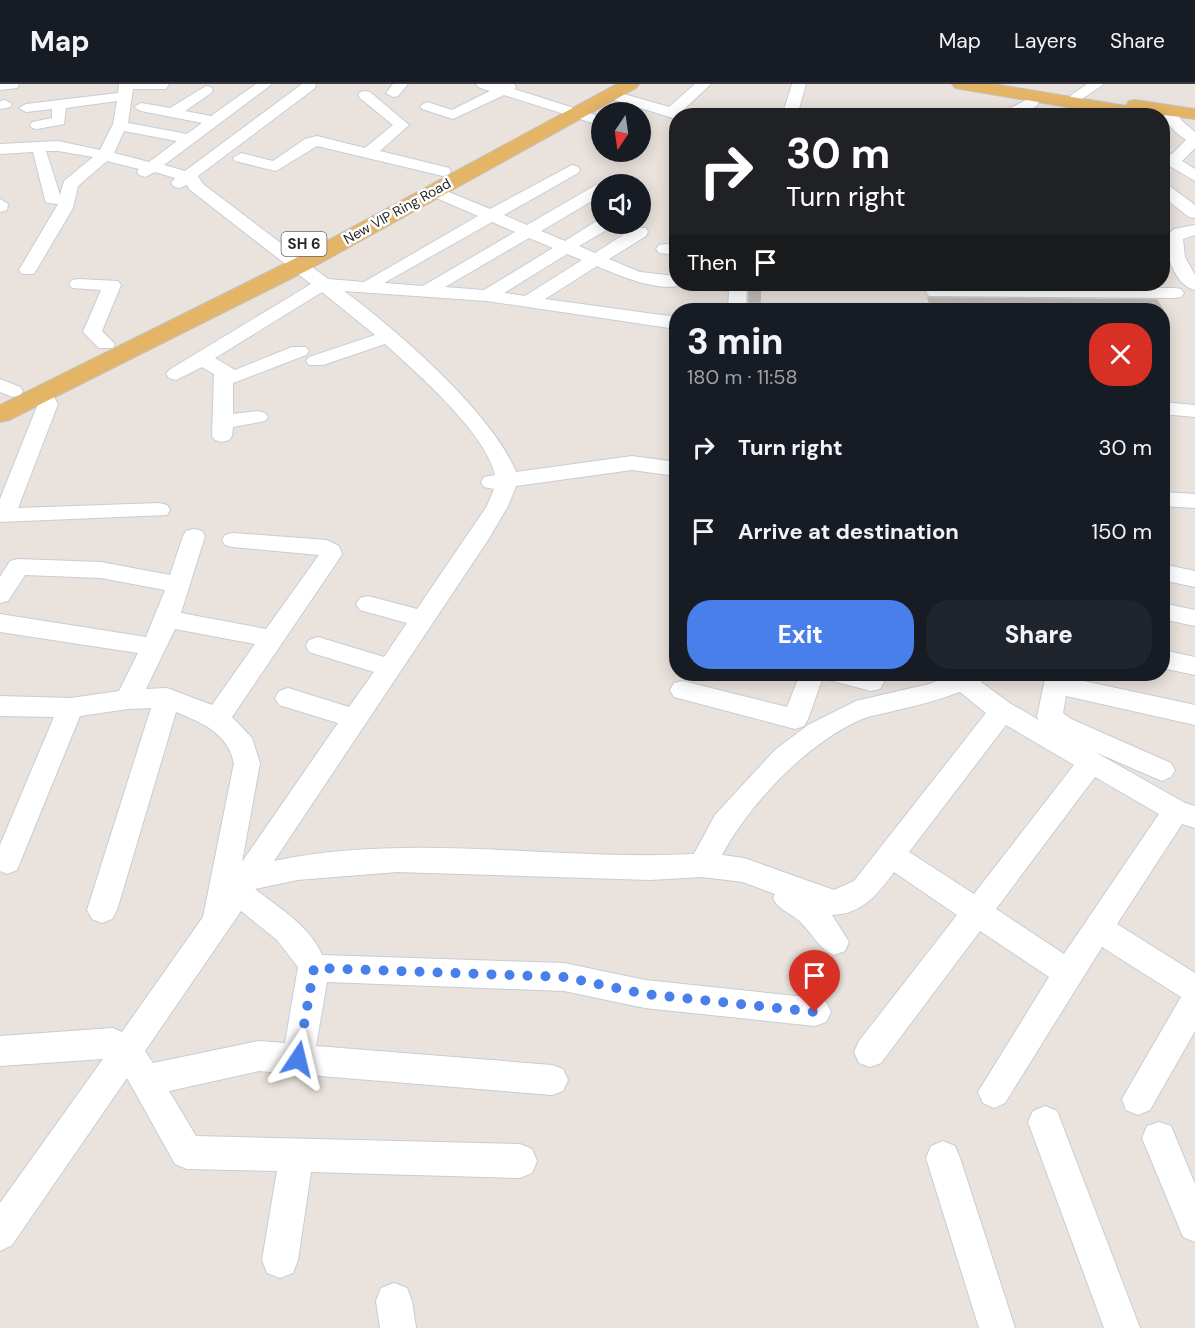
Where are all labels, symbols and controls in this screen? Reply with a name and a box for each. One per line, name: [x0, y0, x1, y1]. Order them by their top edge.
text: Map: [30, 23, 90, 60]
text: Map: [939, 27, 981, 55]
text: Layers: [1014, 27, 1077, 55]
text: Share: [1110, 27, 1165, 55]
north arrow: [591, 102, 651, 162]
map controls: [591, 102, 651, 234]
text: 30 m: [786, 126, 890, 181]
icon: right: [687, 132, 765, 210]
street label: New VIP Ring Road: [340, 174, 454, 248]
button: sound: [591, 174, 651, 234]
text: Turn right: [786, 179, 906, 214]
road number: SH 6: [282, 232, 326, 256]
icon: arrive: [749, 246, 782, 279]
text: Then: [687, 248, 737, 277]
text: 3 min: [687, 318, 783, 365]
button: close: [1089, 323, 1152, 386]
text: 180 m · 11:58: [687, 364, 798, 390]
icon: right: [687, 431, 720, 464]
text: Turn right: [738, 433, 843, 462]
text: 30 m: [1098, 433, 1152, 462]
icon: arrive: [687, 515, 720, 548]
text: Arrive at destination: [738, 517, 959, 546]
text: 150 m: [1091, 517, 1152, 546]
button: Exit: [687, 600, 914, 669]
button: Share: [926, 600, 1152, 669]
pin: [789, 950, 840, 1012]
icon: arrive: [798, 959, 831, 992]
position arrow: [266, 1027, 330, 1091]

